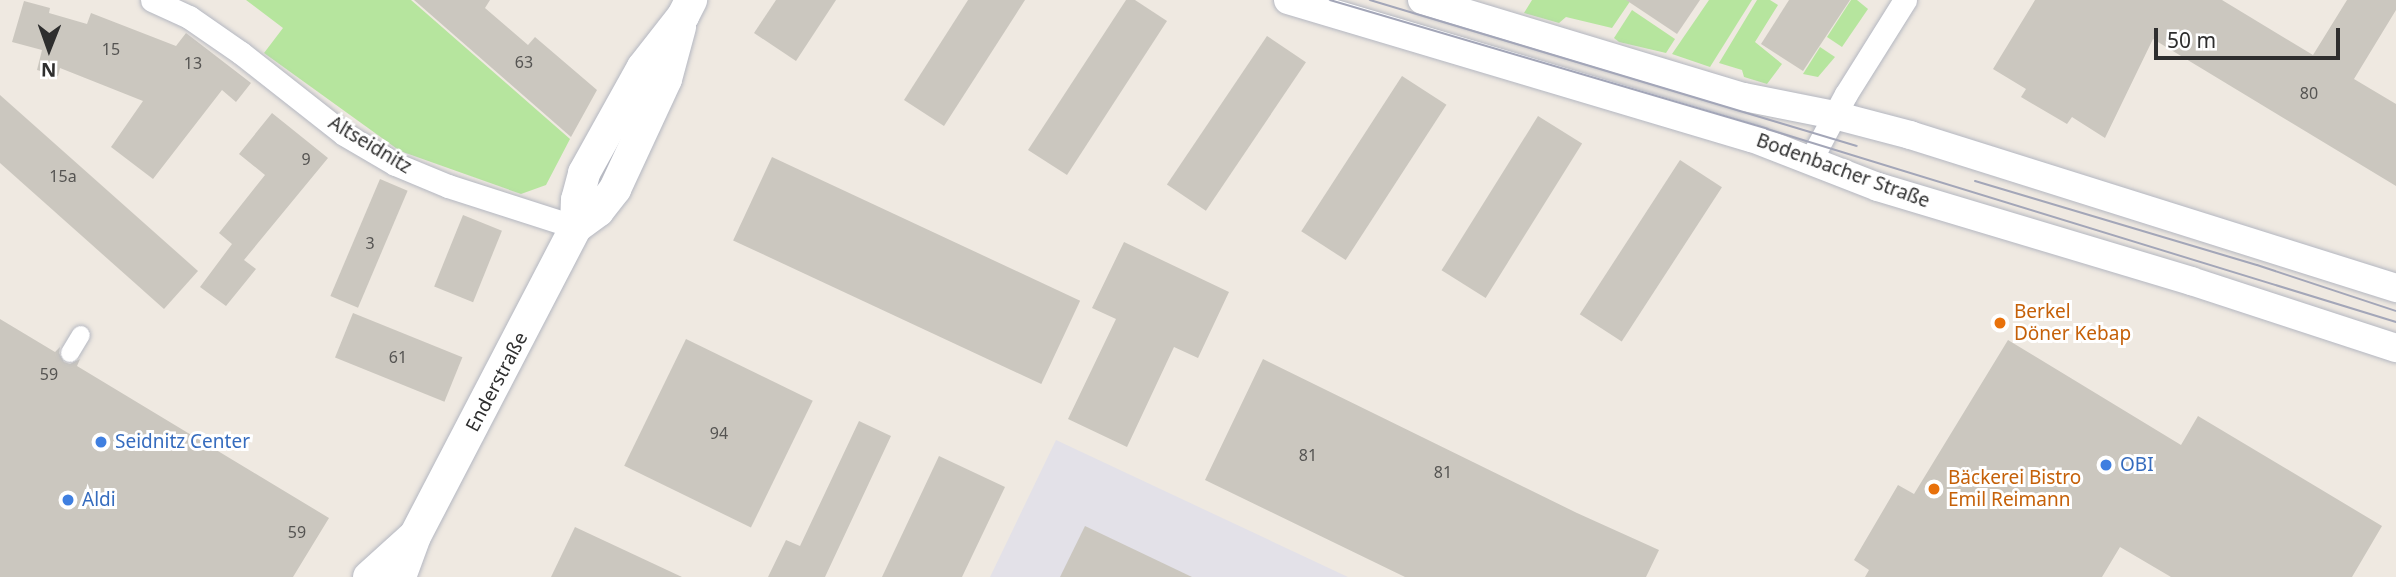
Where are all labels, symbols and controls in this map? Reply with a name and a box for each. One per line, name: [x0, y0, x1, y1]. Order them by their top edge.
north arrow: [14, 14, 84, 84]
scale bar: [2158, 14, 2344, 58]
text: 50 m: [2167, 26, 2216, 54]
house number: 15: [102, 39, 120, 59]
house number: 63: [515, 52, 533, 72]
house number: 13: [184, 53, 202, 73]
text: N: [41, 57, 57, 83]
house number: 80: [2300, 83, 2318, 103]
street label: Altseidnitz: [324, 111, 416, 179]
street label: Bodenbacher Straße: [1753, 129, 1933, 213]
house number: 9: [301, 149, 311, 169]
house number: 15a: [49, 166, 77, 186]
house number: 3: [365, 233, 375, 253]
place label: Berkel Döner Kebap: [2014, 301, 2131, 345]
marker: Berkel Döner Kebap: [1992, 315, 2008, 331]
street label: Enderstraße: [461, 328, 533, 436]
house number: 61: [389, 347, 407, 367]
house number: 59: [40, 364, 58, 384]
house number: 94: [710, 423, 728, 443]
place label: Seidnitz Center: [115, 431, 250, 453]
marker: Seidnitz Center: [93, 434, 109, 450]
house number: 81: [1299, 445, 1317, 465]
place label: OBI: [2120, 454, 2154, 476]
marker: OBI: [2098, 457, 2114, 473]
house number: 81: [1434, 462, 1452, 482]
place label: Bäckerei Bistro Emil Reimann: [1948, 467, 2081, 511]
marker: Bäckerei Bistro Emil Reimann: [1926, 481, 1942, 497]
place label: Aldi: [82, 489, 116, 511]
marker: Aldi: [60, 492, 76, 508]
house number: 59: [288, 522, 306, 542]

